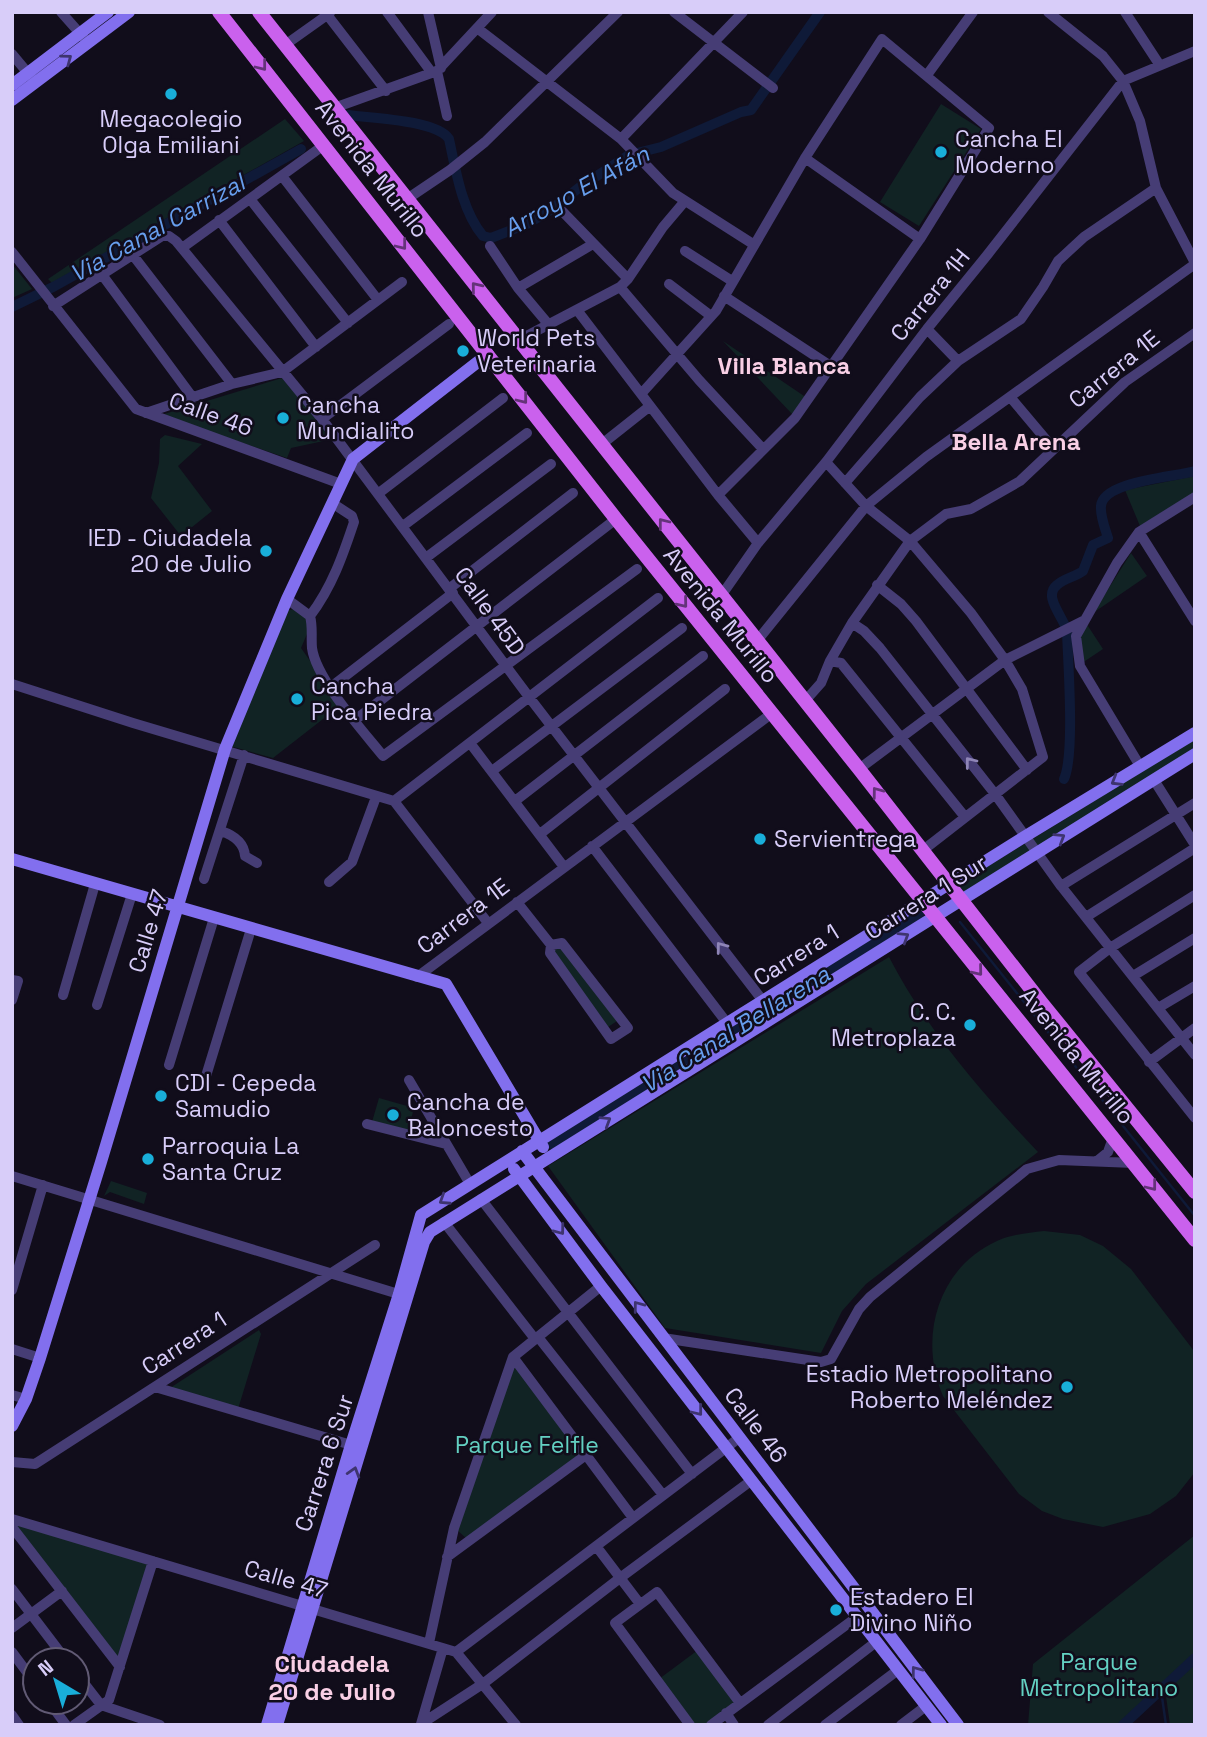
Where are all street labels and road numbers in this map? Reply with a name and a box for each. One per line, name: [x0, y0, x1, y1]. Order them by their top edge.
street label: Avenida Murillo: [309, 94, 435, 244]
street label: Carrera 1H: [884, 243, 976, 347]
street label: Carrera 1E: [1062, 323, 1166, 415]
street label: Calle 46: [165, 385, 257, 443]
street label: Avenida Murillo: [657, 541, 785, 689]
street label: Calle 45D: [448, 561, 532, 661]
street label: Carrera 1 Sur: [859, 848, 993, 946]
street label: Carrera 1E: [411, 871, 515, 961]
street label: Calle 47: [121, 886, 175, 976]
street label: Carrera 1: [748, 917, 844, 993]
street label: Avenida Murillo: [1013, 982, 1141, 1130]
street label: Carrera 1: [136, 1304, 232, 1382]
street label: Calle 46: [718, 1381, 794, 1469]
street label: Carrera 6 Sur: [288, 1390, 360, 1536]
street label: Calle 47: [241, 1553, 331, 1605]

